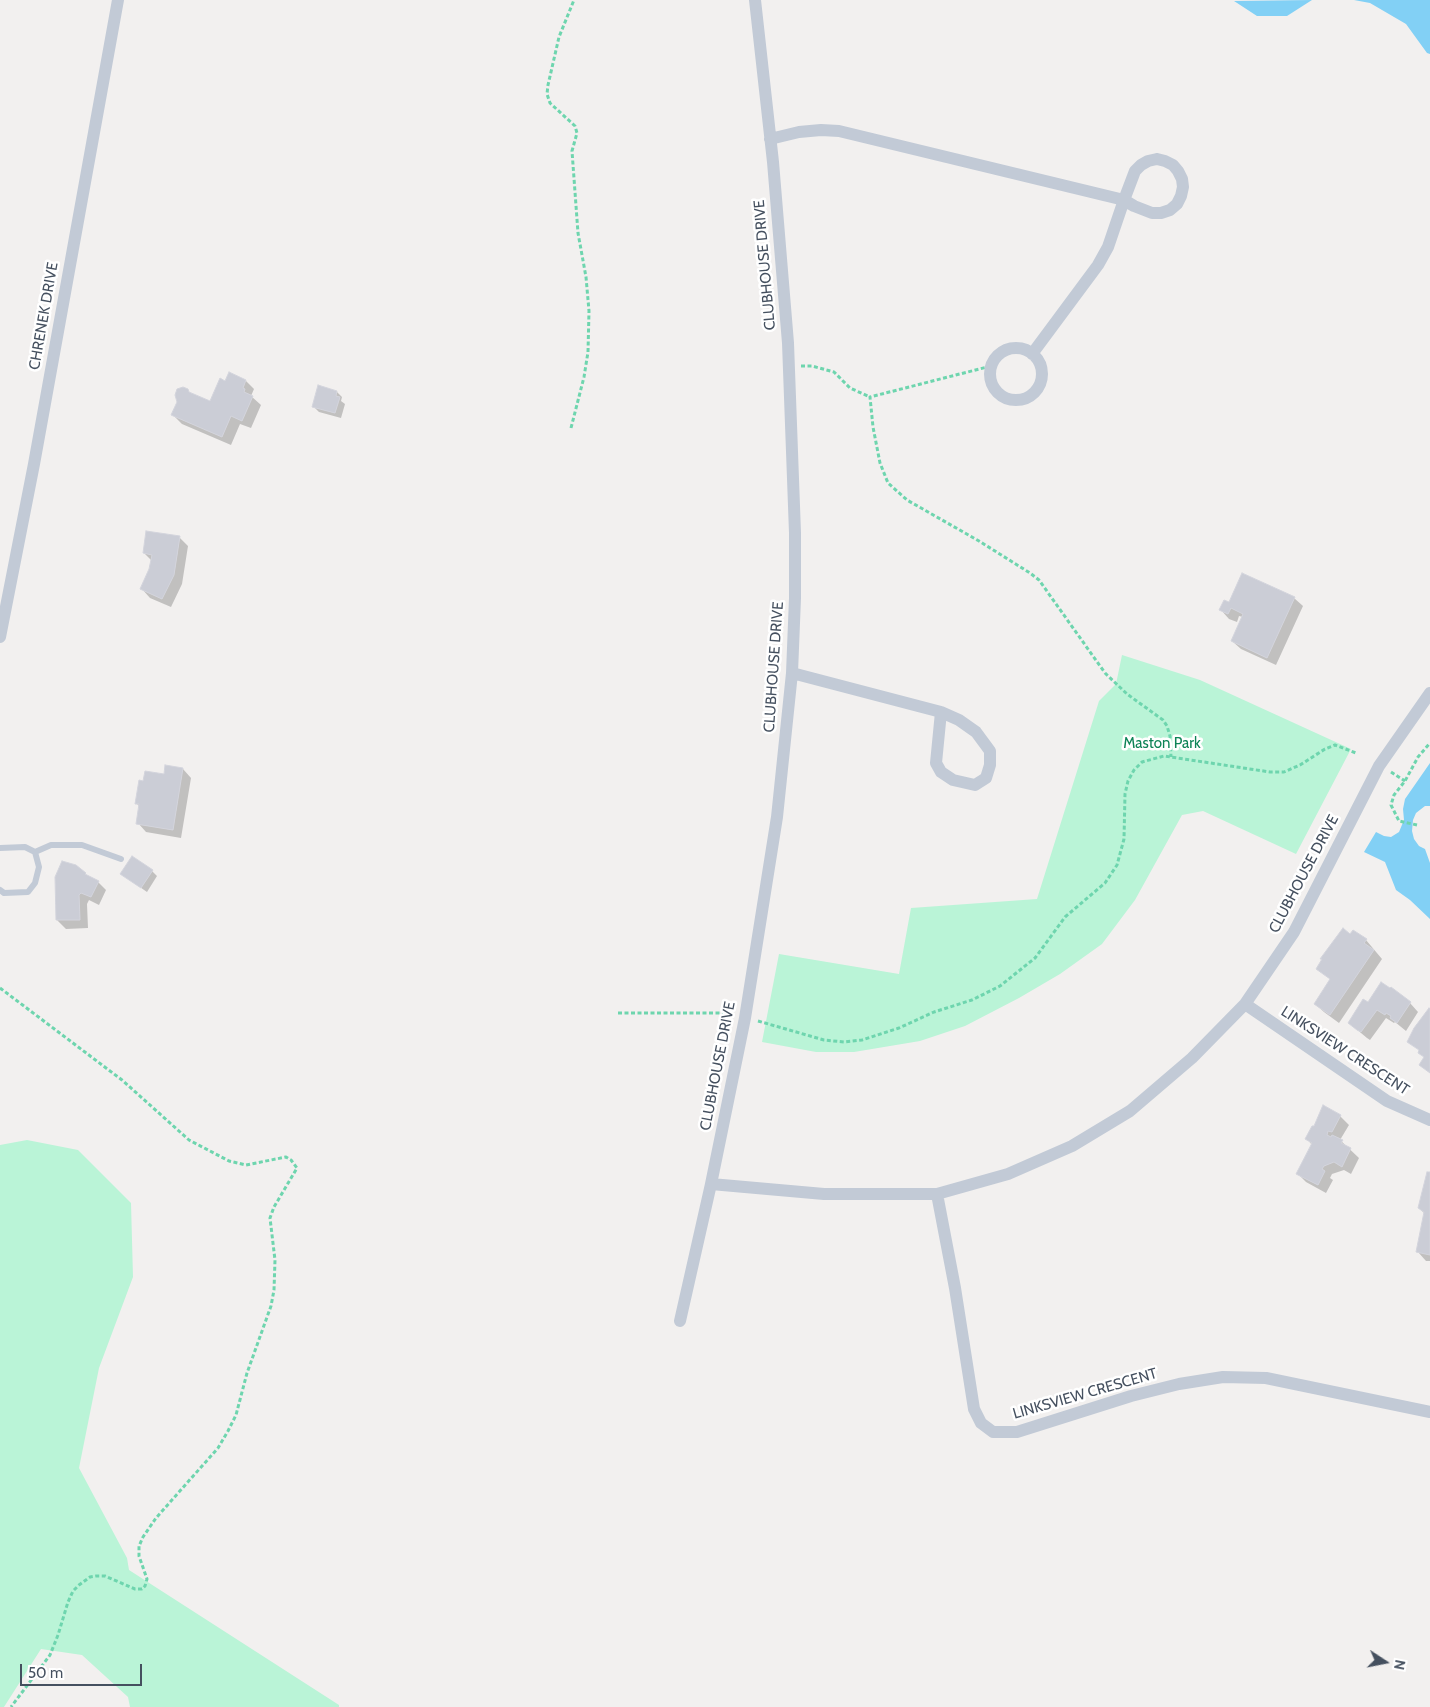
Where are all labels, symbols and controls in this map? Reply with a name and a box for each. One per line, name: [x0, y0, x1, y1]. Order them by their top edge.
street label: CLUBHOUSE DRIVE: [750, 199, 780, 331]
street label: CHRENEK DRIVE: [26, 261, 62, 371]
street label: CLUBHOUSE DRIVE: [760, 601, 788, 733]
park label: Maston Park: [1123, 735, 1201, 753]
street label: CLUBHOUSE DRIVE: [1265, 812, 1343, 936]
street label: CLUBHOUSE DRIVE: [697, 1000, 739, 1132]
street label: LINKSVIEW CRESCENT: [1277, 1003, 1413, 1099]
street label: LINKSVIEW CRESCENT: [1011, 1365, 1159, 1423]
north arrow: [1360, 1637, 1410, 1687]
scale bar: [22, 1654, 145, 1686]
text: N: [1390, 1658, 1410, 1671]
text: 50 m: [28, 1664, 63, 1682]

